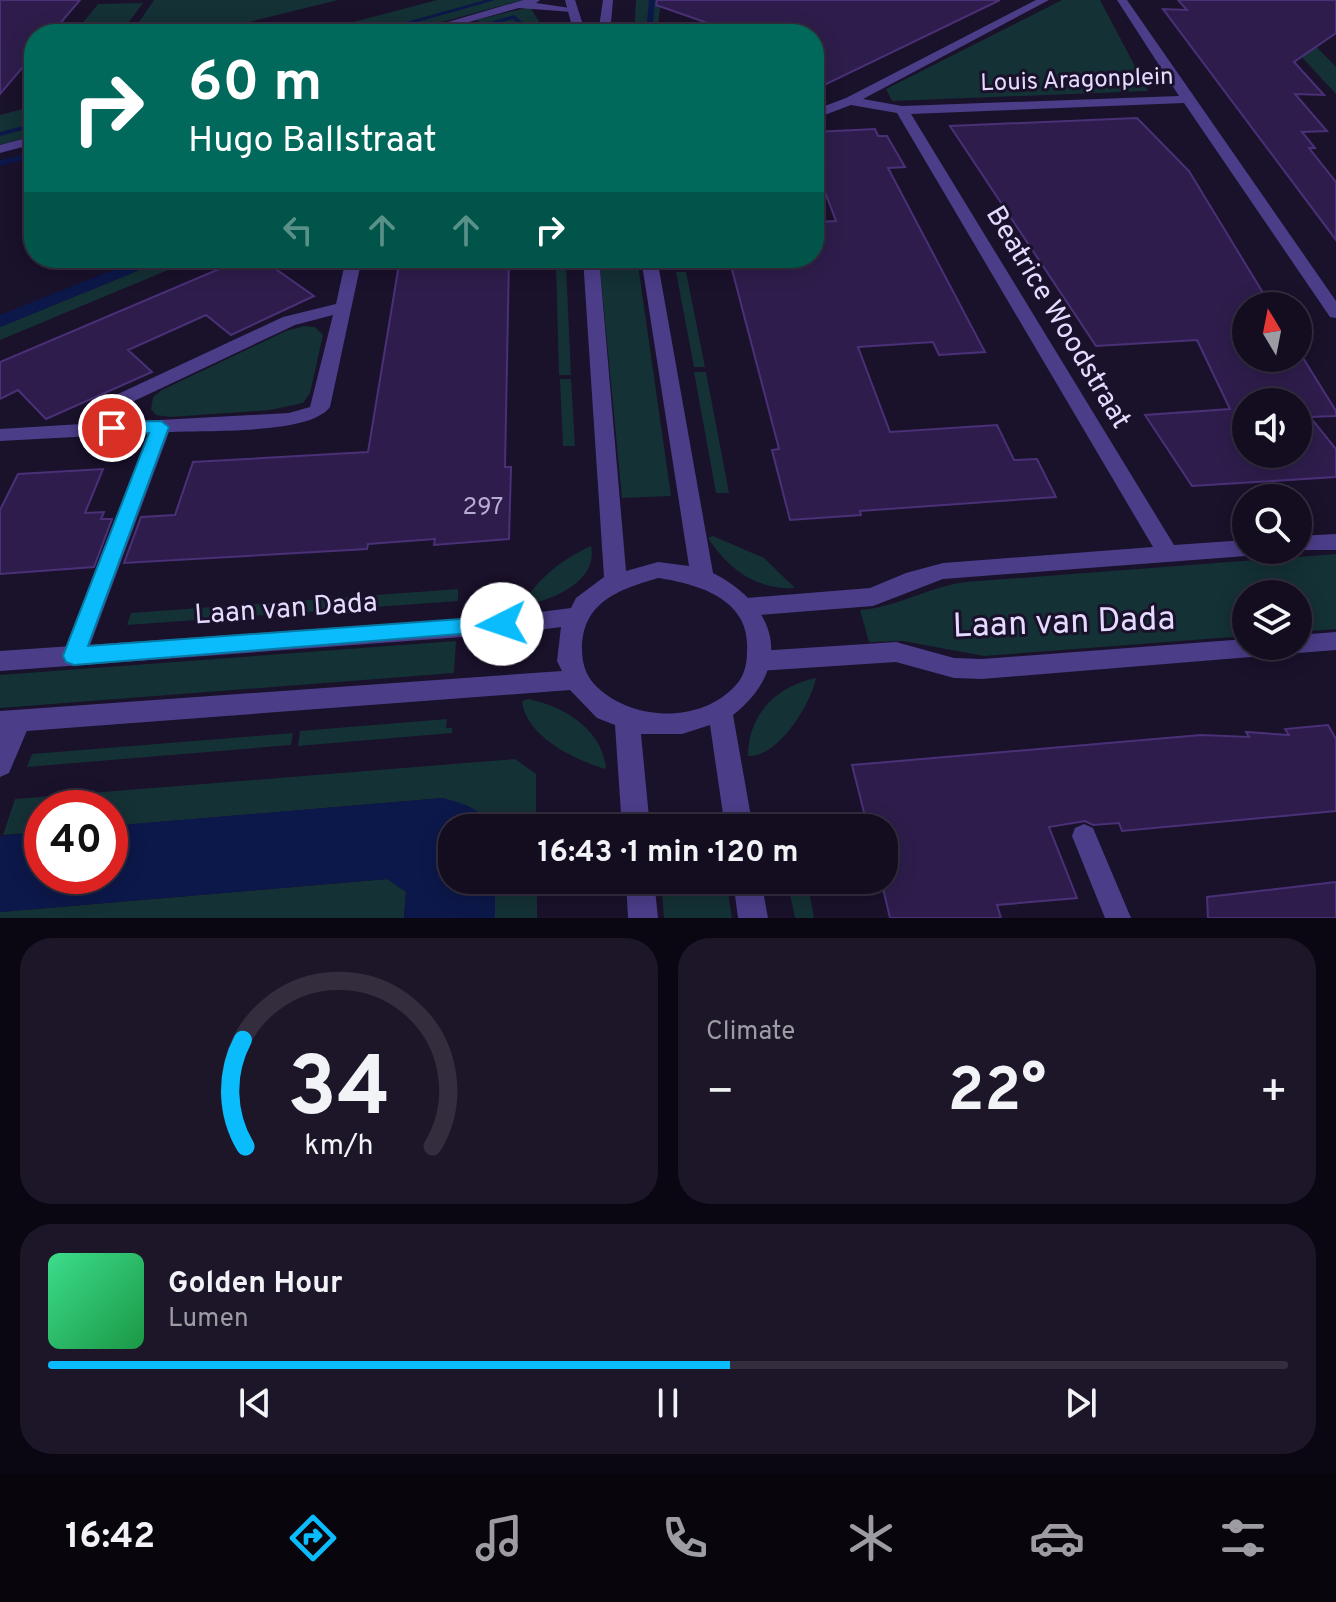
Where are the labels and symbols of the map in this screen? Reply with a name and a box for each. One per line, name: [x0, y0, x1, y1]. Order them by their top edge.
street label: Louis Aragonplein: [980, 63, 1174, 99]
street label: Beatrice Woodstraat: [976, 200, 1138, 436]
north arrow: [1232, 292, 1312, 372]
pin: [78, 394, 146, 462]
house number: 297: [463, 493, 503, 523]
position arrow: [460, 582, 544, 666]
street label: Laan van Dada: [193, 586, 379, 634]
street label: Laan van Dada: [952, 599, 1176, 649]
speed limit sign: 40: [24, 790, 128, 894]

